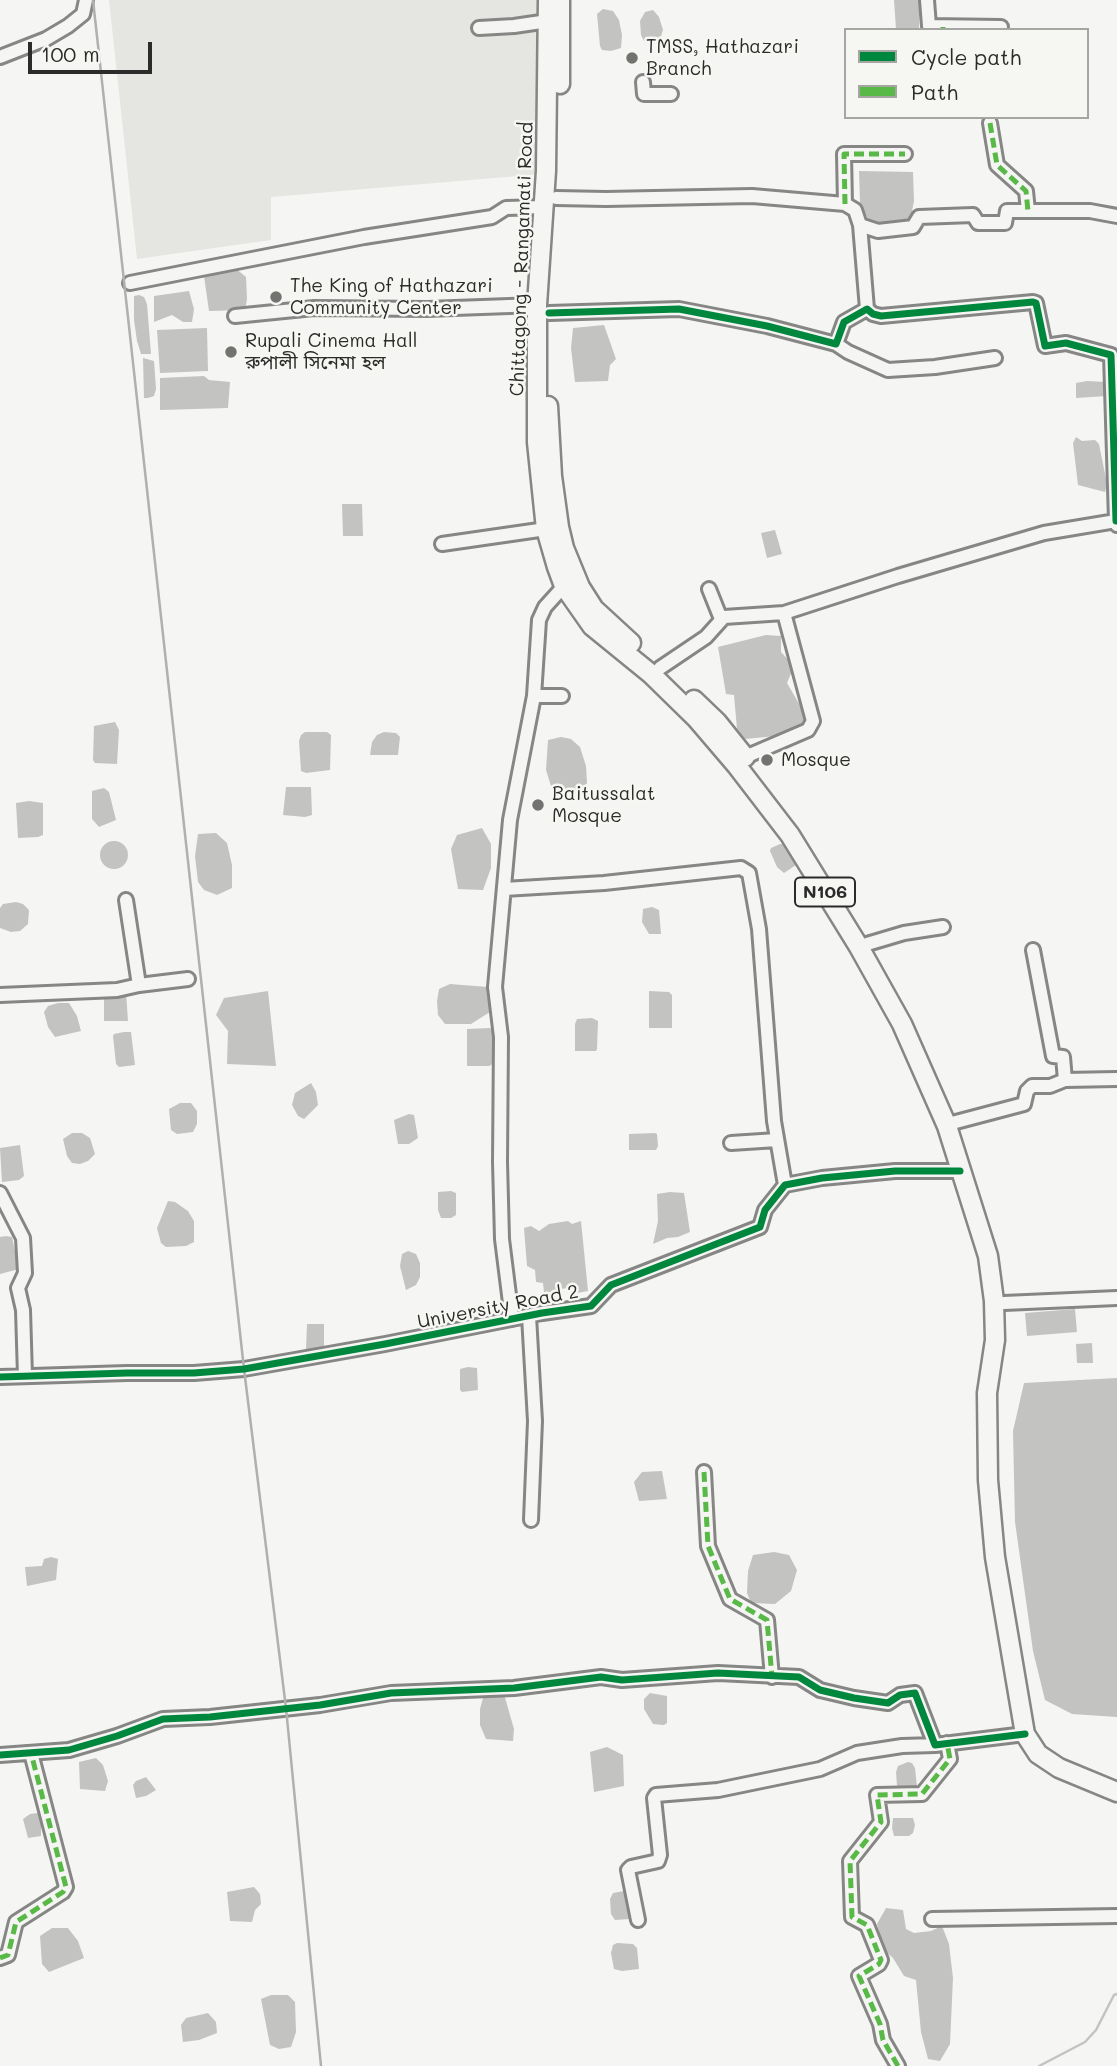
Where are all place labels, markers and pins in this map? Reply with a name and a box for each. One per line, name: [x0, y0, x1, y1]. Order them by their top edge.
place label: TMSS, Hathazari Branch: [646, 36, 799, 80]
marker: TMSS, Hathazari Branch: [624, 50, 640, 66]
place label: The King of Hathazari Community Center: [290, 275, 493, 319]
marker: The King of Hathazari Community Center: [268, 289, 284, 305]
place label: Rupali Cinema Hall রুপালী সিনেমা হল: [245, 330, 417, 374]
marker: Rupali Cinema Hall রুপালী সিনেমা হল: [223, 344, 239, 360]
place label: Mosque: [781, 749, 851, 771]
marker: Mosque: [759, 752, 775, 768]
place label: Baitussalat Mosque: [552, 783, 655, 827]
marker: Baitussalat Mosque: [530, 797, 546, 813]

